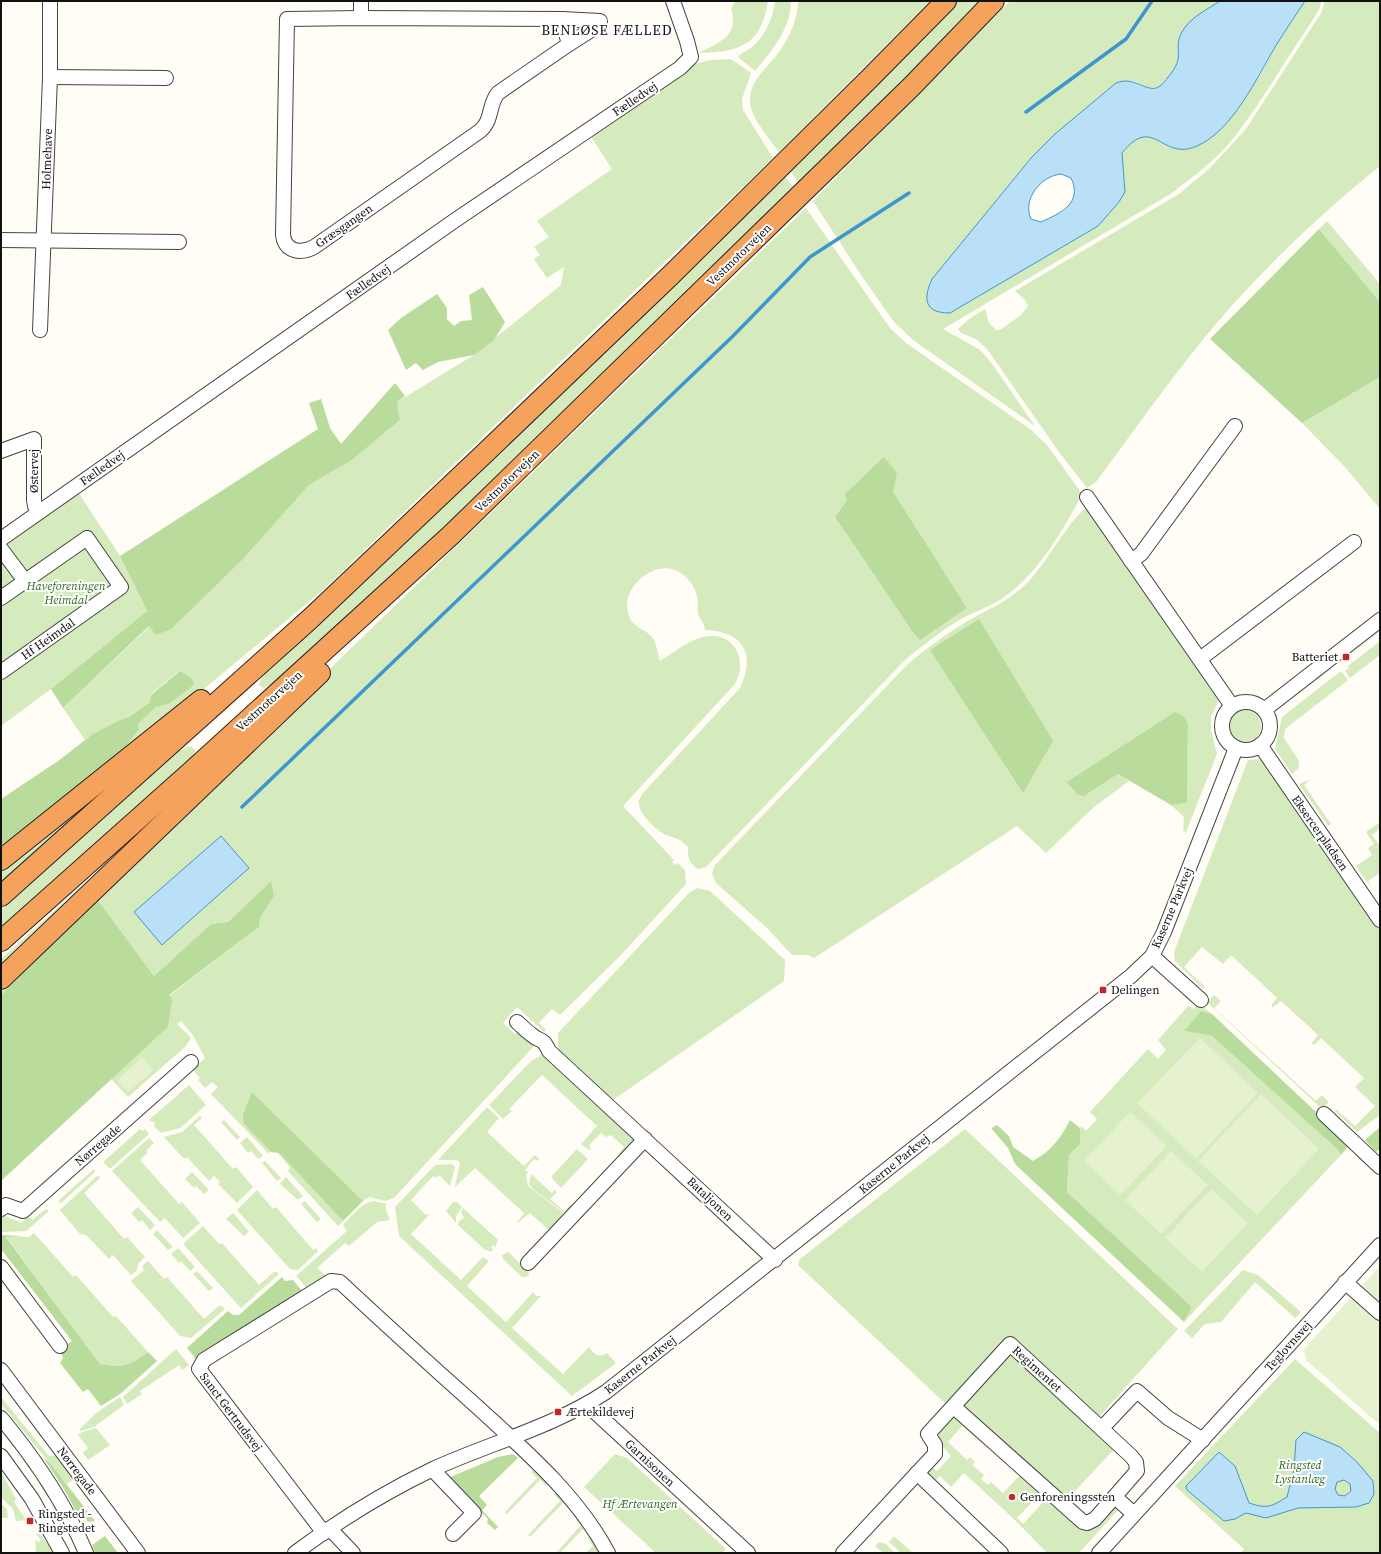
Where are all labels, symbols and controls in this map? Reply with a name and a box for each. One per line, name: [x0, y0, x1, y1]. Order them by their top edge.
district label: BENLØSE FÆLLED: [541, 20, 673, 40]
street label: Fælledvej: [609, 78, 661, 120]
street label: Holmehave: [38, 128, 56, 190]
street label: Græsgangen: [312, 200, 376, 252]
street label: Vestmotorvejen: [703, 220, 775, 290]
street label: Fælledvej: [343, 261, 393, 303]
street label: Vestmotorvejen: [471, 446, 543, 516]
street label: Fælledvej: [77, 447, 127, 489]
street label: Østervej: [26, 449, 42, 493]
park label: Haveforeningen Heimdal: [26, 578, 106, 608]
street label: Hf Heimdal: [18, 614, 78, 663]
place label: Batteriet: [1292, 649, 1338, 665]
marker: Batteriet: [1341, 652, 1351, 662]
street label: Vestmotorvejen: [232, 667, 306, 735]
street label: Eksercerpladsen: [1288, 792, 1352, 874]
street label: Kaserne Parkvej: [1148, 865, 1196, 951]
place label: Delingen: [1111, 982, 1159, 998]
marker: Delingen: [1098, 985, 1108, 995]
street label: Nørregade: [71, 1120, 125, 1170]
street label: Kaserne Parkvej: [855, 1131, 933, 1197]
street label: Bataljonen: [683, 1173, 737, 1225]
street label: Teglovnsvej: [1261, 1317, 1315, 1375]
street label: Kaserne Parkvej: [601, 1332, 679, 1398]
street label: Regimentet: [1009, 1342, 1065, 1396]
street label: Sanct Gertrudsvej: [196, 1369, 266, 1455]
place label: Ærtekildevej: [566, 1404, 634, 1420]
marker: Ærtekildevej: [553, 1407, 563, 1417]
street label: Garnisonen: [622, 1436, 678, 1490]
street label: Nørregade: [54, 1444, 100, 1498]
park label: Ringsted Lystanlæg: [1274, 1457, 1326, 1487]
place label: Genforeningssten: [1020, 1489, 1115, 1505]
marker: Genforeningssten: [1007, 1492, 1017, 1502]
park label: Hf Ærtevangen: [601, 1496, 678, 1512]
place label: Ringsted - Ringstedet: [38, 1506, 95, 1536]
marker: Ringsted - Ringstedet: [25, 1516, 35, 1526]

